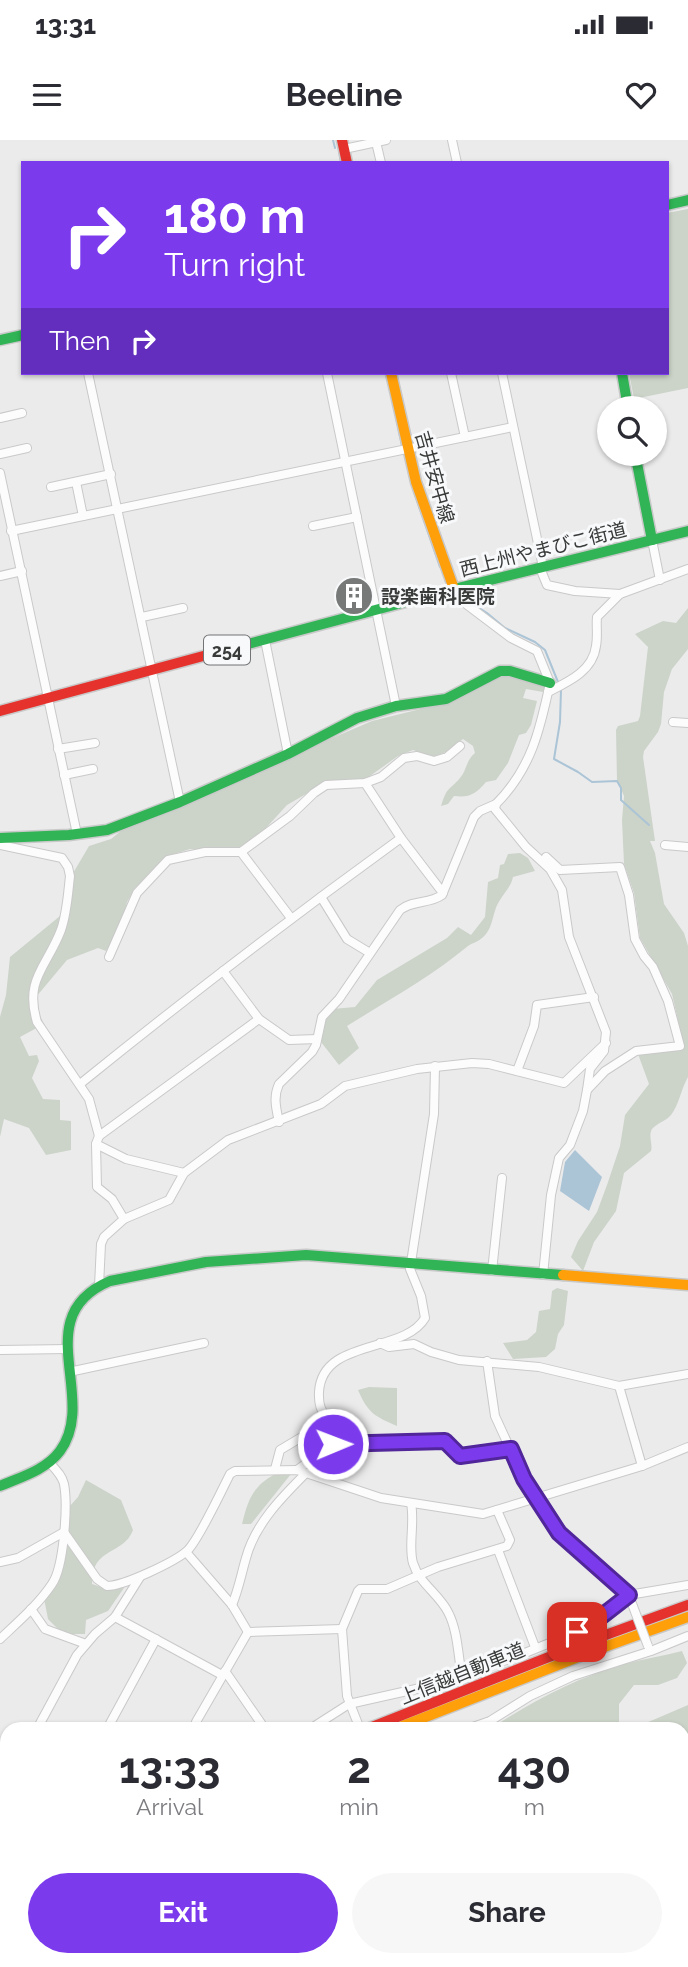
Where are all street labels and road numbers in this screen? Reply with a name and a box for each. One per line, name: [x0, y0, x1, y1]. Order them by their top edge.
street label: 吉井安中線: [411, 428, 459, 526]
street label: 西上州やまびこ街道: [457, 518, 629, 580]
road number: 254: [204, 636, 250, 664]
street label: 上信越自動車道: [396, 1638, 528, 1708]

